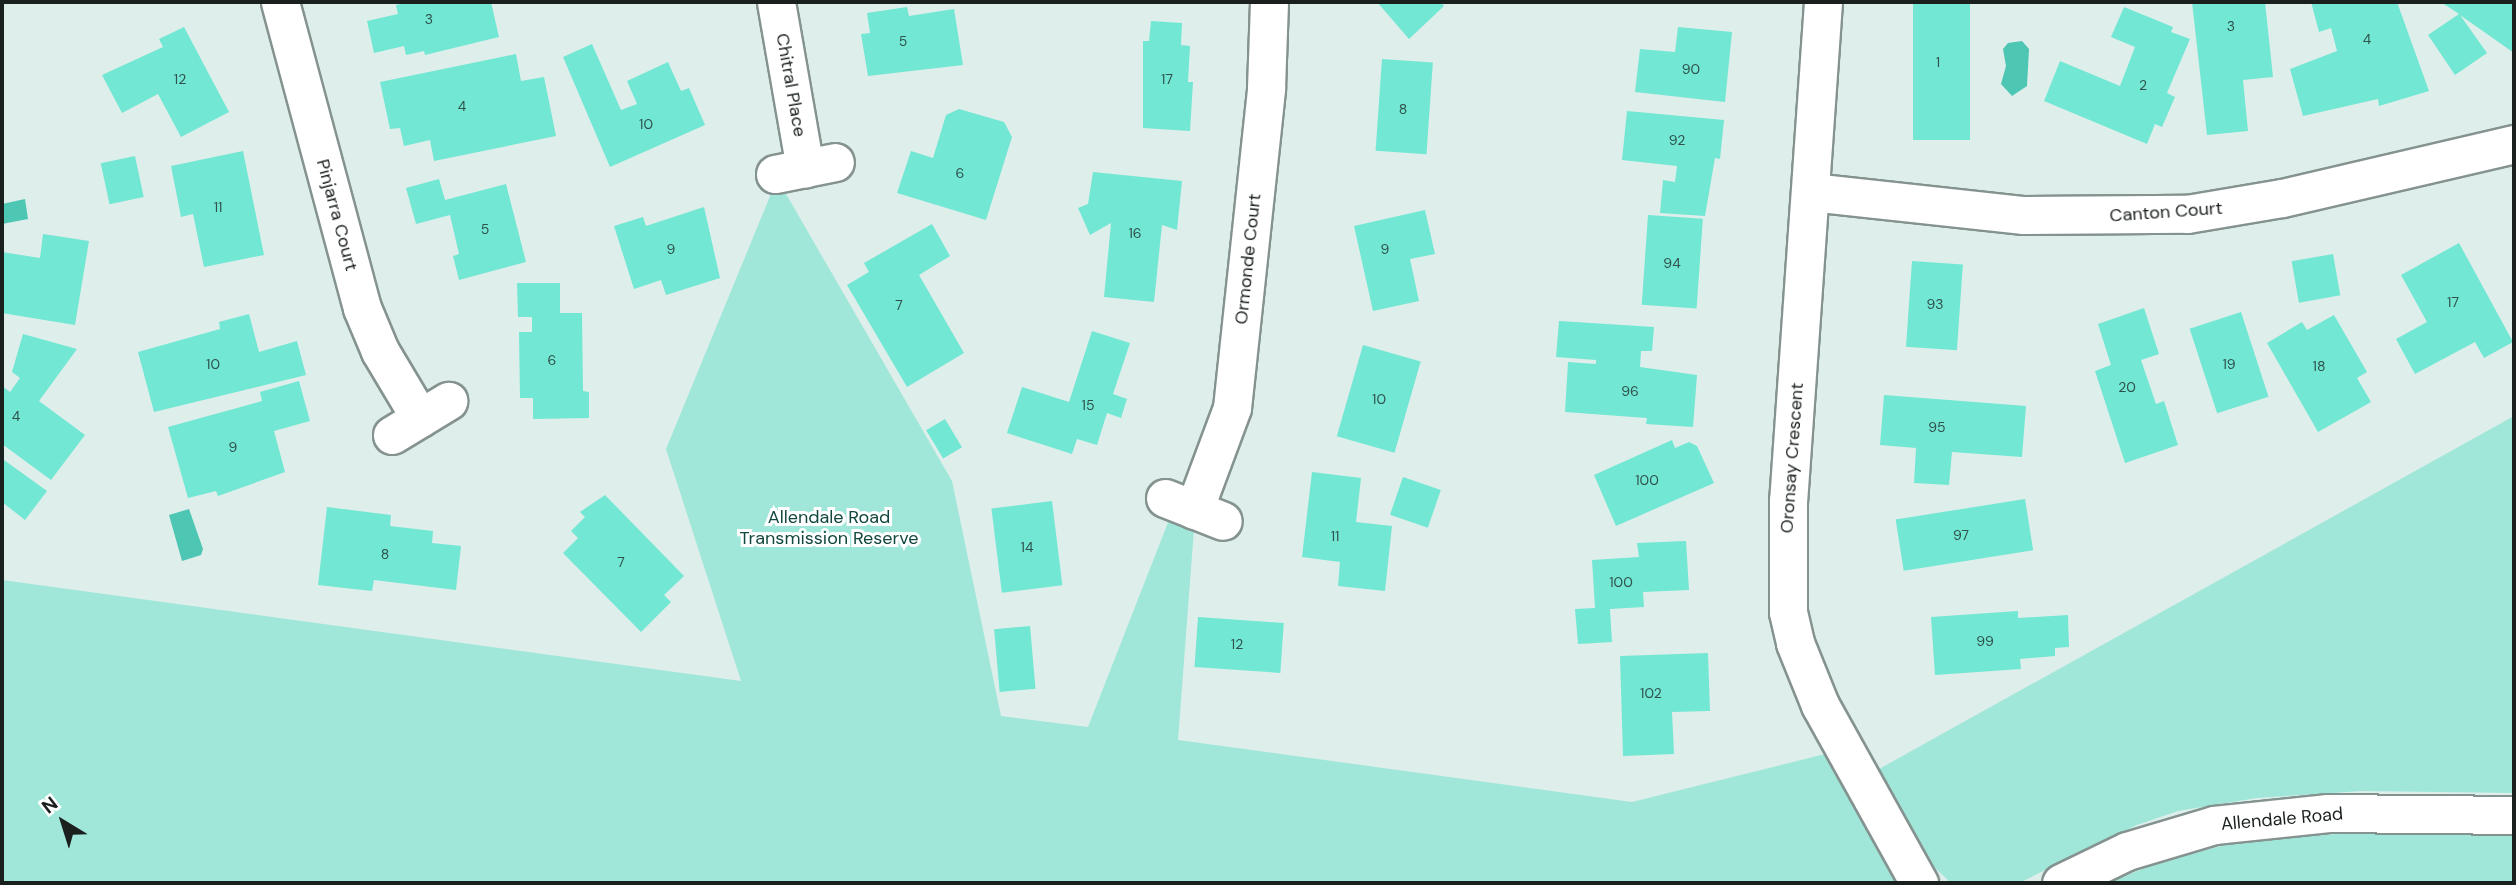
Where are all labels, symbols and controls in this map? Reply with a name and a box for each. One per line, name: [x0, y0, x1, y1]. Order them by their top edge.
house number: 3: [425, 11, 433, 27]
house number: 3: [2227, 18, 2235, 34]
house number: 4: [2363, 31, 2371, 47]
street label: Chitral Place: [771, 32, 811, 138]
house number: 5: [899, 33, 907, 49]
house number: 1: [1936, 54, 1940, 70]
house number: 90: [1682, 61, 1700, 77]
house number: 12: [174, 71, 186, 87]
house number: 17: [1161, 71, 1173, 87]
house number: 2: [2139, 77, 2147, 93]
house number: 4: [458, 98, 466, 114]
house number: 8: [1399, 101, 1407, 117]
house number: 10: [639, 116, 653, 132]
house number: 92: [1669, 132, 1685, 148]
street label: Pinjarra Court: [312, 157, 362, 273]
house number: 6: [956, 165, 964, 181]
street label: Ormonde Court: [1230, 192, 1266, 326]
street label: Canton Court: [2109, 197, 2223, 227]
house number: 11: [214, 199, 222, 215]
house number: 5: [481, 221, 489, 237]
house number: 16: [1128, 225, 1142, 241]
house number: 9: [667, 241, 675, 257]
house number: 9: [1381, 241, 1389, 257]
house number: 94: [1663, 255, 1681, 271]
house number: 17: [2447, 294, 2459, 310]
house number: 93: [1927, 296, 1943, 312]
house number: 7: [895, 297, 903, 313]
house number: 6: [548, 352, 556, 368]
house number: 10: [206, 356, 220, 372]
house number: 19: [2222, 356, 2236, 372]
house number: 18: [2313, 358, 2325, 374]
house number: 20: [2118, 379, 2136, 395]
street label: Oronsay Crescent: [1776, 382, 1808, 534]
house number: 96: [1621, 383, 1639, 399]
house number: 10: [1372, 391, 1386, 407]
house number: 15: [1082, 397, 1094, 413]
house number: 4: [12, 408, 20, 424]
house number: 95: [1928, 419, 1946, 435]
house number: 9: [229, 439, 237, 455]
house number: 100: [1635, 472, 1659, 488]
park label: Allendale Road Transmission Reserve: [740, 507, 918, 550]
house number: 97: [1953, 527, 1969, 543]
house number: 11: [1331, 528, 1339, 544]
house number: 14: [1021, 539, 1033, 555]
house number: 8: [381, 546, 389, 562]
house number: 7: [617, 554, 625, 570]
house number: 100: [1609, 574, 1633, 590]
house number: 99: [1976, 633, 1994, 649]
house number: 12: [1231, 636, 1243, 652]
house number: 102: [1640, 685, 1662, 701]
north arrow: [28, 787, 98, 857]
text: N: [37, 791, 63, 819]
street label: Allendale Road: [2220, 803, 2344, 835]

